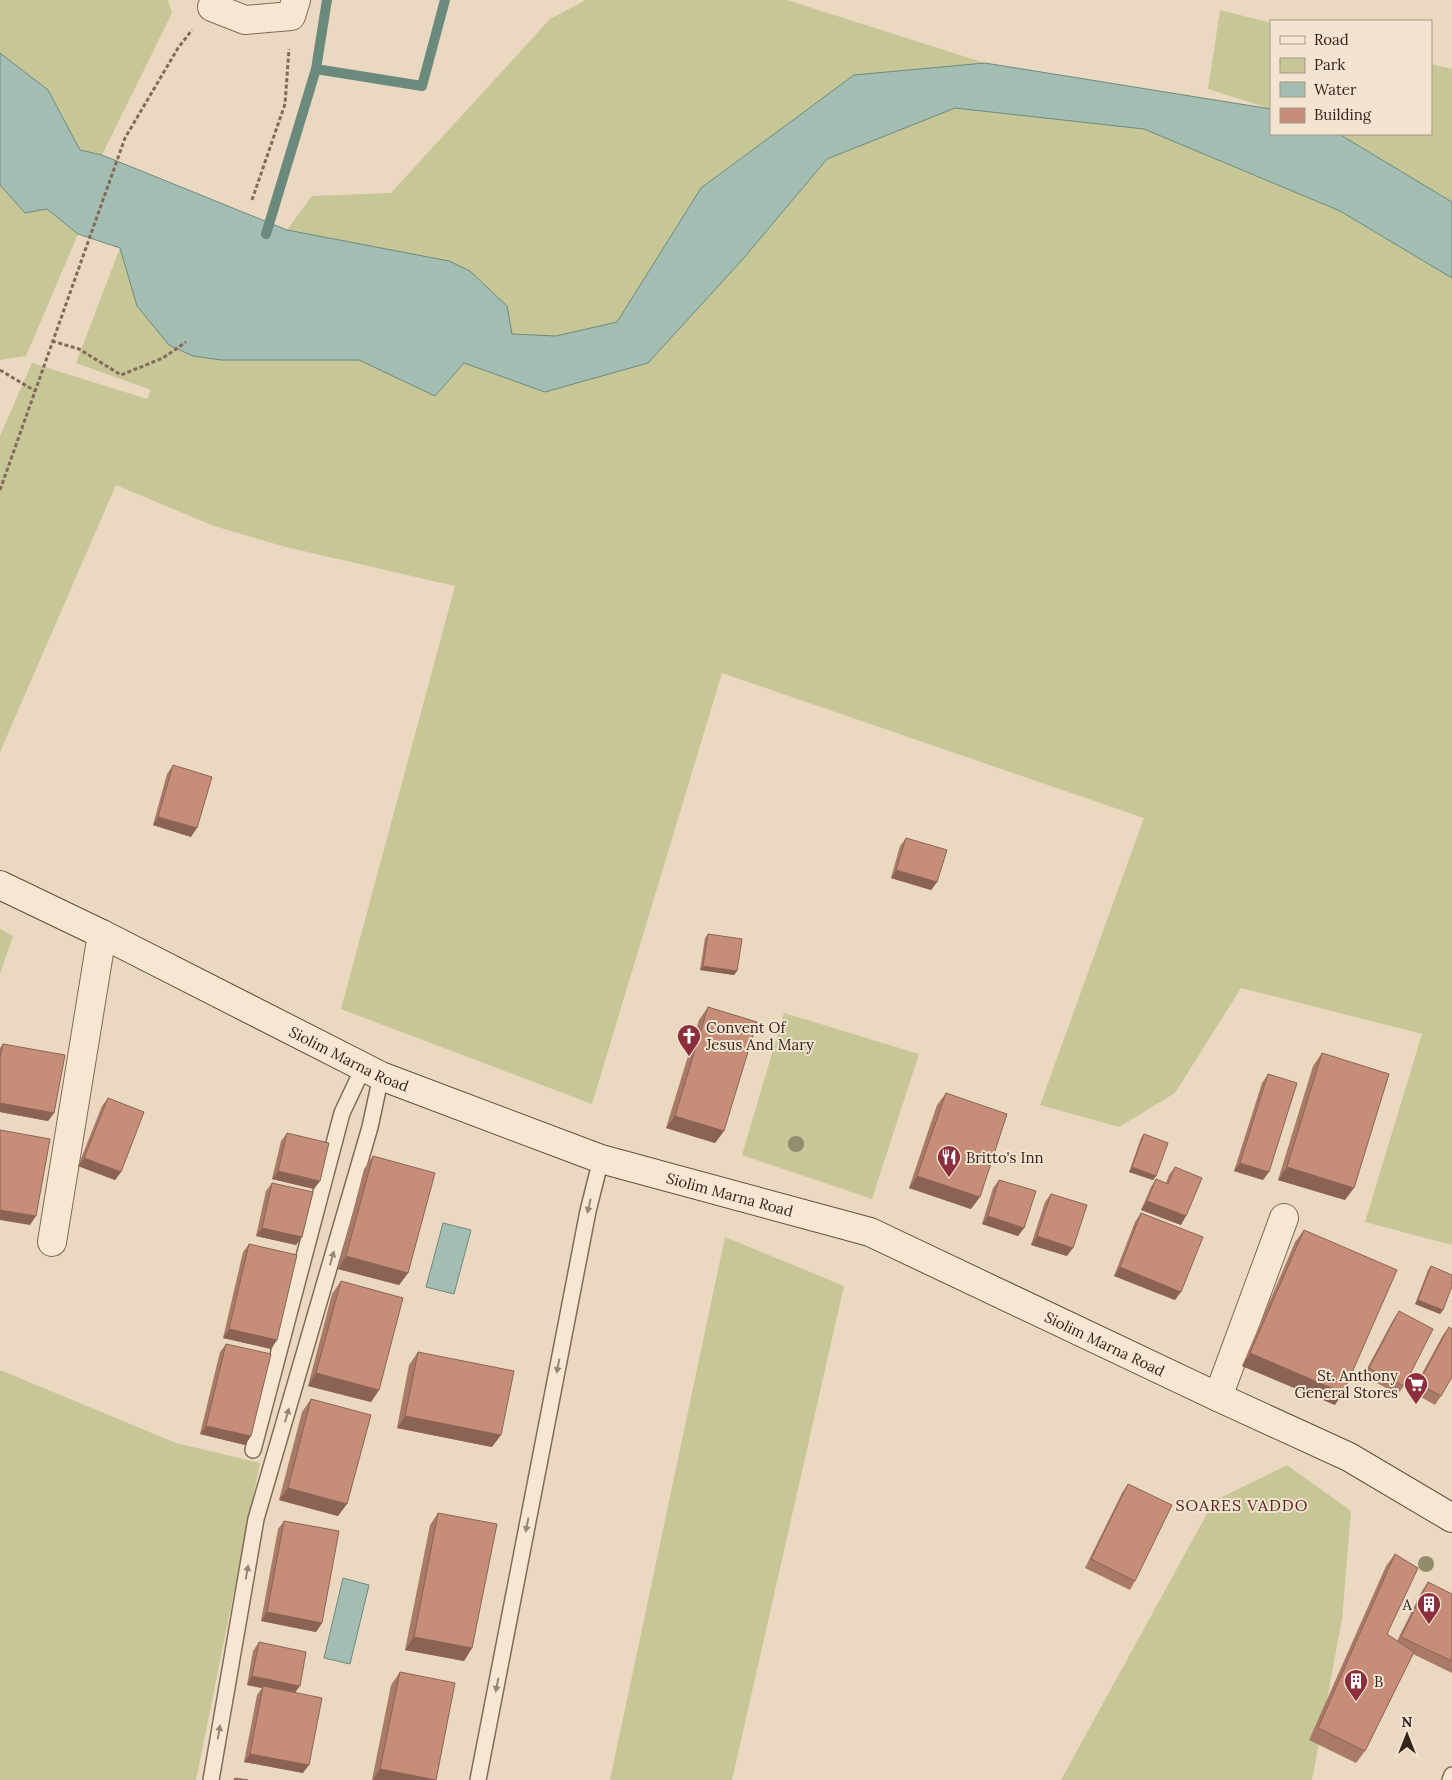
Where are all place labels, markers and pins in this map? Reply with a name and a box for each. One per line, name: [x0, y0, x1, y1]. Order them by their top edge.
place label: Convent Of Jesus And Mary: [705, 1018, 814, 1054]
church icon: Convent Of Jesus And Mary: [676, 1023, 702, 1057]
restaurant icon: Britto's Inn: [936, 1144, 962, 1178]
place label: Britto's Inn: [966, 1148, 1044, 1167]
place label: St. Anthony General Stores: [1295, 1366, 1398, 1402]
supermarket icon: St. Anthony General Stores: [1403, 1371, 1429, 1405]
building icon: A: [1416, 1591, 1442, 1625]
place label: A: [1402, 1595, 1413, 1614]
building icon: B: [1343, 1668, 1369, 1702]
place label: B: [1374, 1672, 1383, 1691]

